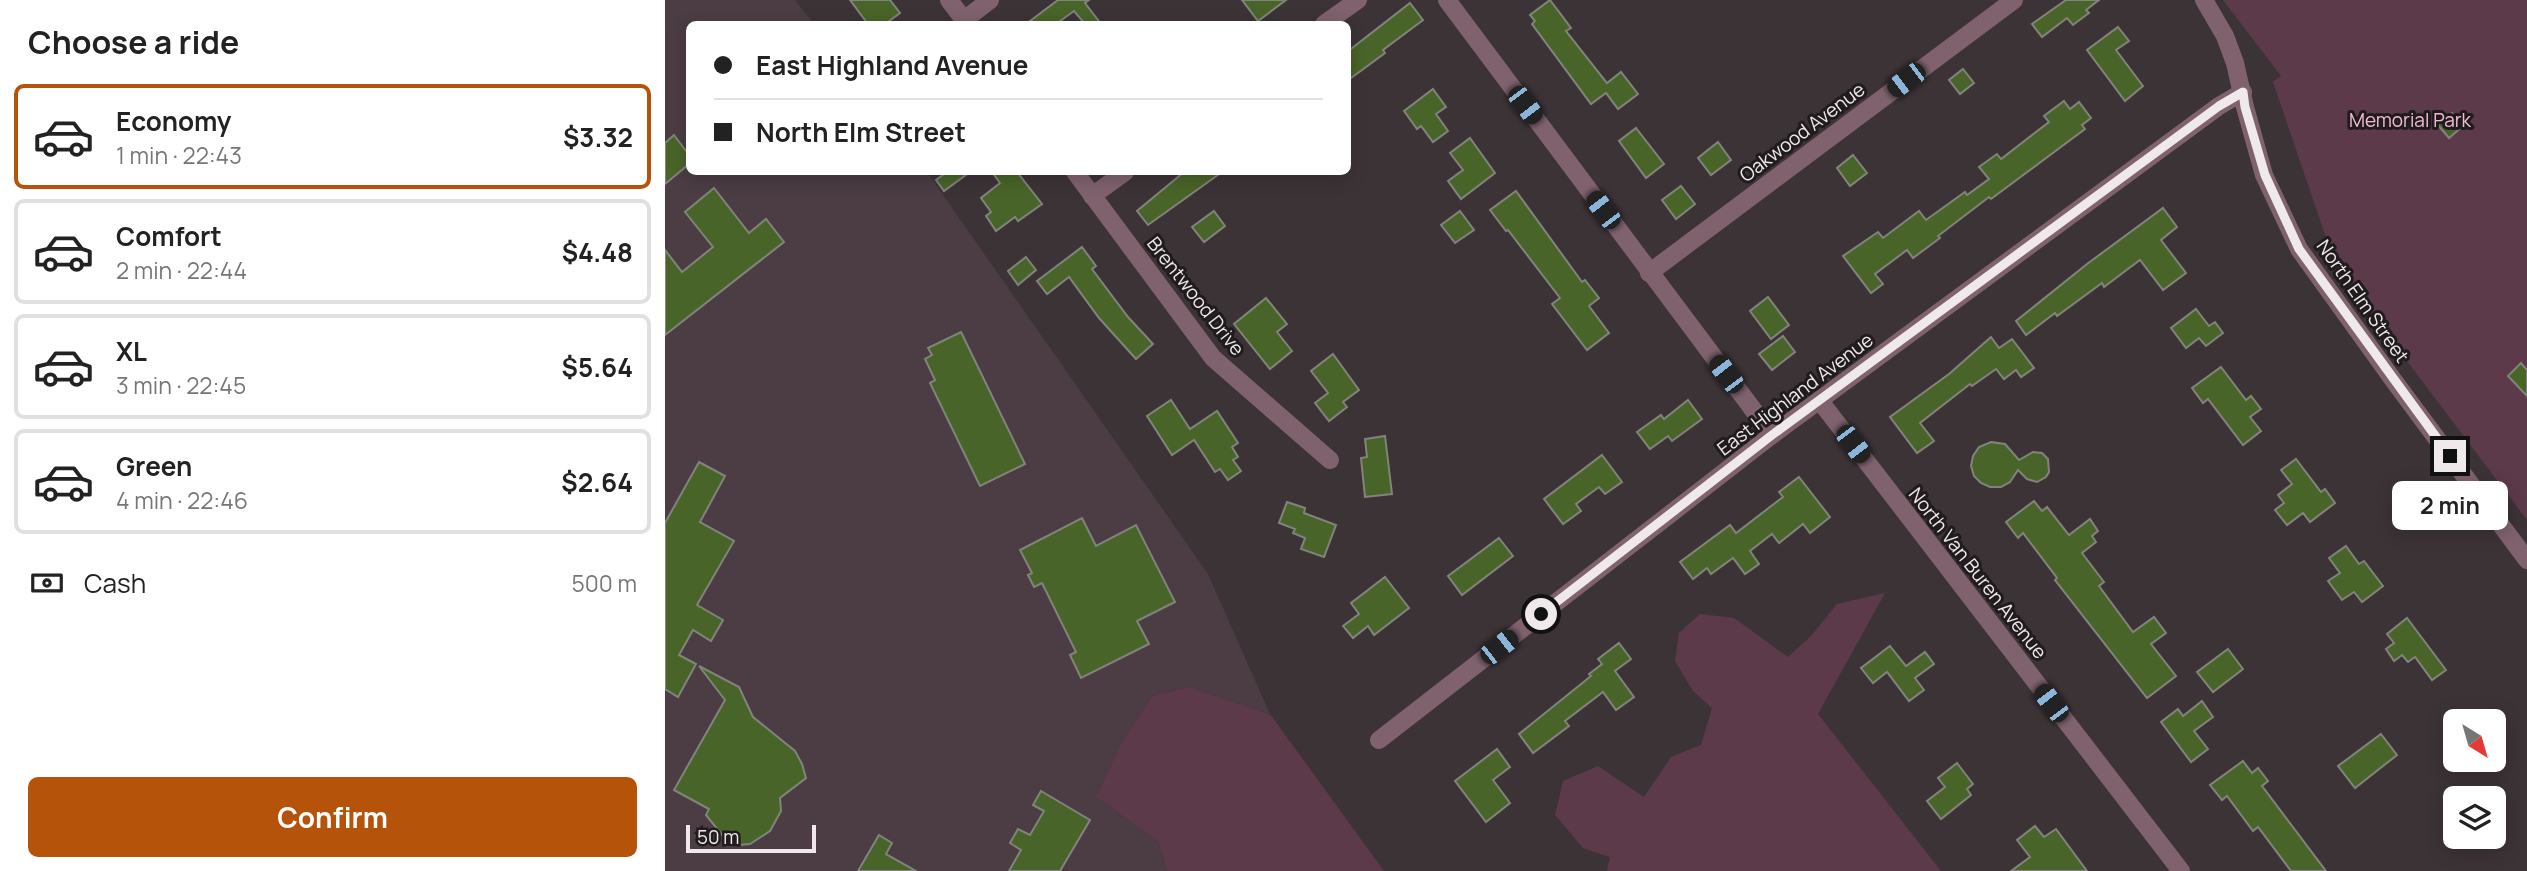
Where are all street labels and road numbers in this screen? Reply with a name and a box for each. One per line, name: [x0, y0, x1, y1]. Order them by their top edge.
street label: Oakwood Avenue: [1734, 76, 1870, 188]
street label: Brentwood Drive: [1141, 231, 1251, 361]
street label: North Elm Street: [2311, 234, 2415, 368]
street label: East Highland Avenue: [1712, 327, 1878, 461]
street label: North Van Buren Avenue: [1903, 482, 2053, 664]

